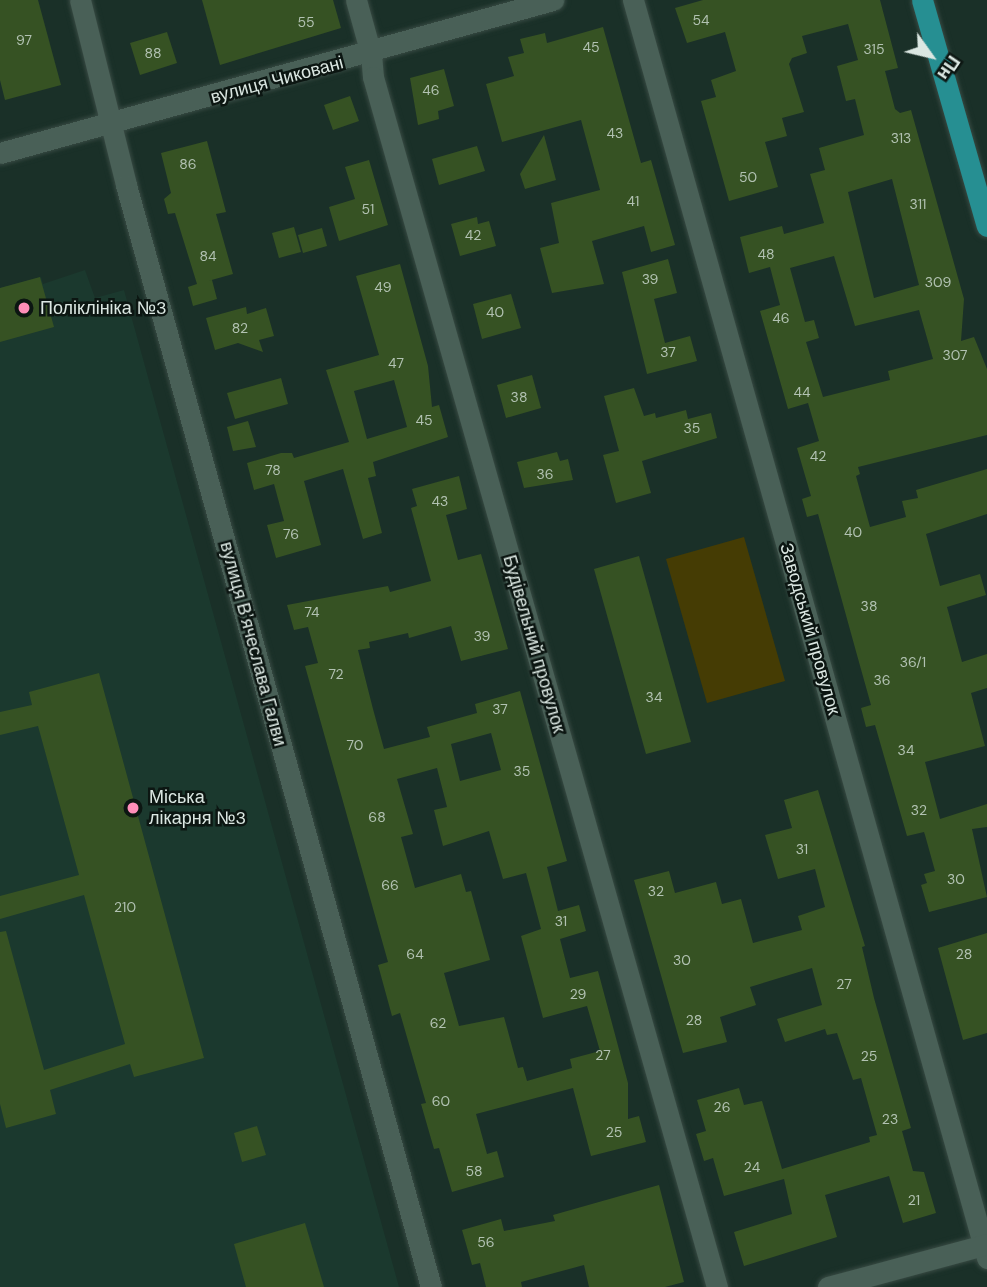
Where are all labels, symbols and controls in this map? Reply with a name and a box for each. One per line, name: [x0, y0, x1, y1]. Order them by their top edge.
house number: 54: [692, 12, 710, 28]
house number: 55: [297, 14, 315, 30]
north arrow: [896, 21, 966, 91]
house number: 97: [16, 32, 32, 48]
house number: 45: [582, 39, 600, 55]
house number: 315: [864, 41, 884, 57]
house number: 88: [144, 45, 162, 61]
text: Пн: [931, 51, 966, 85]
street label: вулиця Чиковані: [208, 52, 346, 108]
house number: 46: [422, 82, 440, 98]
house number: 43: [607, 125, 623, 141]
house number: 313: [891, 130, 911, 146]
house number: 86: [179, 156, 197, 172]
house number: 50: [739, 169, 757, 185]
house number: 41: [627, 193, 639, 209]
house number: 311: [910, 196, 926, 212]
house number: 51: [362, 201, 374, 217]
house number: 42: [465, 227, 481, 243]
house number: 48: [757, 246, 775, 262]
house number: 84: [199, 248, 217, 264]
house number: 39: [642, 271, 658, 287]
house number: 309: [925, 274, 951, 290]
house number: 49: [374, 279, 392, 295]
place label: Поліклініка №3: [40, 297, 167, 319]
marker: Поліклініка №3: [14, 298, 34, 318]
house number: 40: [486, 304, 504, 320]
house number: 46: [772, 310, 790, 326]
house number: 82: [232, 320, 248, 336]
house number: 37: [660, 344, 676, 360]
house number: 307: [942, 347, 968, 363]
house number: 47: [388, 355, 404, 371]
house number: 44: [794, 384, 810, 400]
house number: 38: [511, 389, 527, 405]
house number: 45: [415, 412, 433, 428]
house number: 35: [684, 420, 700, 436]
house number: 42: [810, 448, 826, 464]
house number: 78: [265, 462, 281, 478]
house number: 36: [536, 466, 554, 482]
house number: 43: [432, 493, 448, 509]
house number: 40: [844, 524, 862, 540]
house number: 76: [283, 526, 299, 542]
street label: вулиця Вʼячеслава Галви: [215, 539, 291, 749]
street label: Заводський провулок: [775, 541, 845, 717]
street label: Будівельний провулок: [498, 553, 570, 735]
house number: 38: [861, 598, 877, 614]
house number: 74: [304, 604, 320, 620]
house number: 39: [474, 628, 490, 644]
house number: 36/1: [900, 654, 926, 670]
house number: 72: [328, 666, 344, 682]
house number: 36: [873, 672, 891, 688]
house number: 34: [646, 689, 662, 705]
house number: 37: [492, 701, 508, 717]
house number: 70: [347, 737, 363, 753]
house number: 34: [898, 742, 914, 758]
house number: 35: [514, 763, 530, 779]
place label: Міська лікарня №3: [149, 787, 246, 830]
marker: Міська лікарня №3: [123, 798, 143, 818]
house number: 32: [911, 802, 927, 818]
house number: 68: [368, 809, 386, 825]
house number: 31: [796, 841, 808, 857]
house number: 30: [947, 871, 965, 887]
house number: 66: [381, 877, 399, 893]
house number: 32: [648, 883, 664, 899]
house number: 210: [114, 899, 136, 915]
house number: 31: [555, 913, 567, 929]
house number: 64: [406, 946, 424, 962]
house number: 28: [956, 946, 972, 962]
house number: 30: [673, 952, 691, 968]
house number: 27: [836, 976, 852, 992]
house number: 29: [570, 986, 586, 1002]
house number: 28: [686, 1012, 702, 1028]
house number: 62: [430, 1015, 446, 1031]
house number: 27: [595, 1047, 611, 1063]
house number: 25: [861, 1048, 877, 1064]
house number: 60: [432, 1093, 450, 1109]
house number: 26: [714, 1099, 730, 1115]
house number: 23: [882, 1111, 898, 1127]
house number: 25: [606, 1124, 622, 1140]
house number: 24: [744, 1159, 760, 1175]
house number: 58: [465, 1163, 483, 1179]
house number: 21: [908, 1192, 920, 1208]
house number: 56: [477, 1234, 495, 1250]

